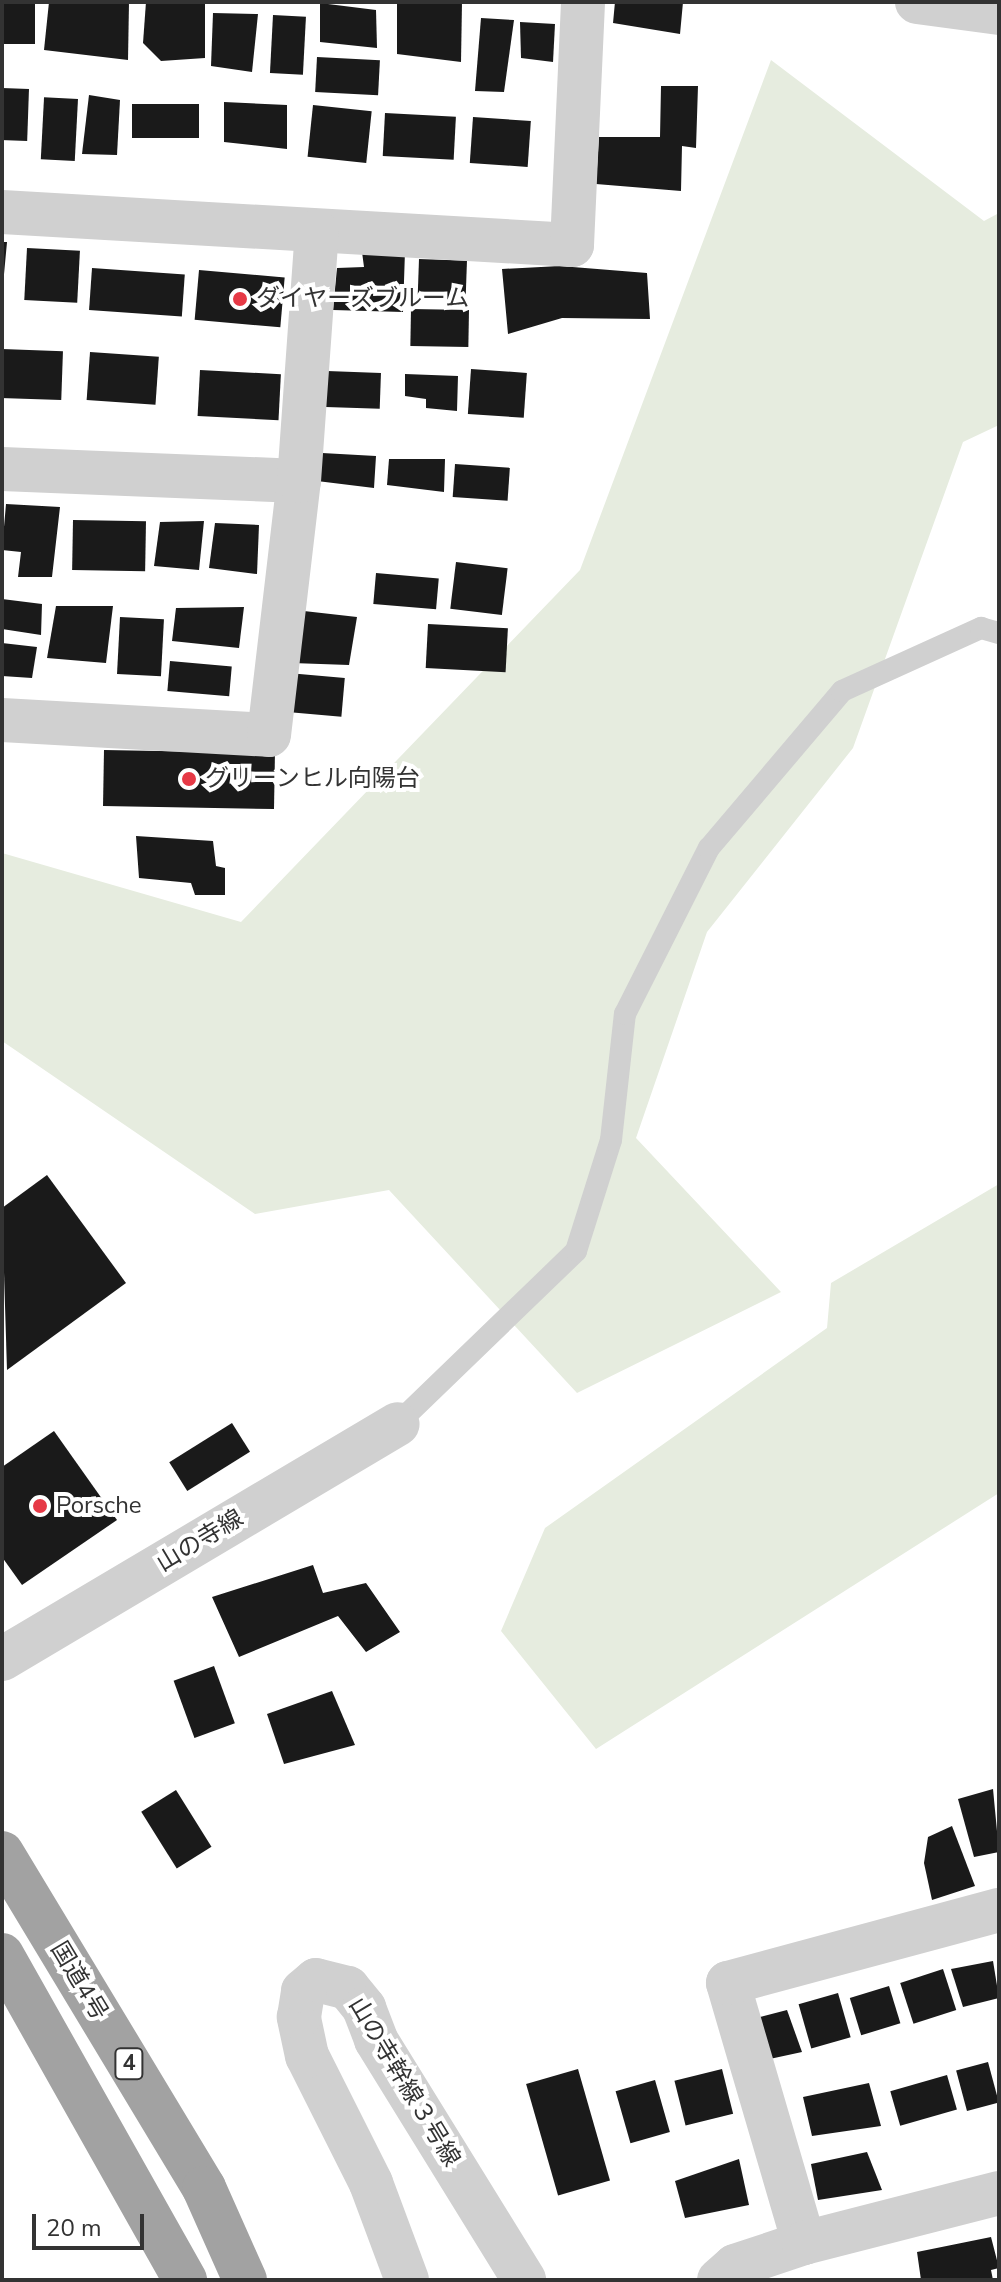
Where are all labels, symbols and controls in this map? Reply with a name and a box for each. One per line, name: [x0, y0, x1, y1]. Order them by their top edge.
place label: ダイヤーズブルーム: [256, 285, 472, 313]
marker: ダイヤーズブルーム: [231, 290, 249, 308]
place label: グリーンヒル向陽台: [205, 765, 421, 793]
marker: グリーンヒル向陽台: [180, 770, 198, 788]
place label: Porsche: [56, 1492, 142, 1520]
marker: Porsche: [31, 1497, 49, 1515]
street label: 山の寺線: [151, 1504, 249, 1578]
street label: 国道4号: [44, 1937, 114, 2025]
street label: 山の寺幹線３号線: [342, 1992, 466, 2172]
road number: 4: [113, 2046, 145, 2082]
scale bar: [36, 2198, 148, 2248]
text: 20 m: [46, 2212, 102, 2244]

